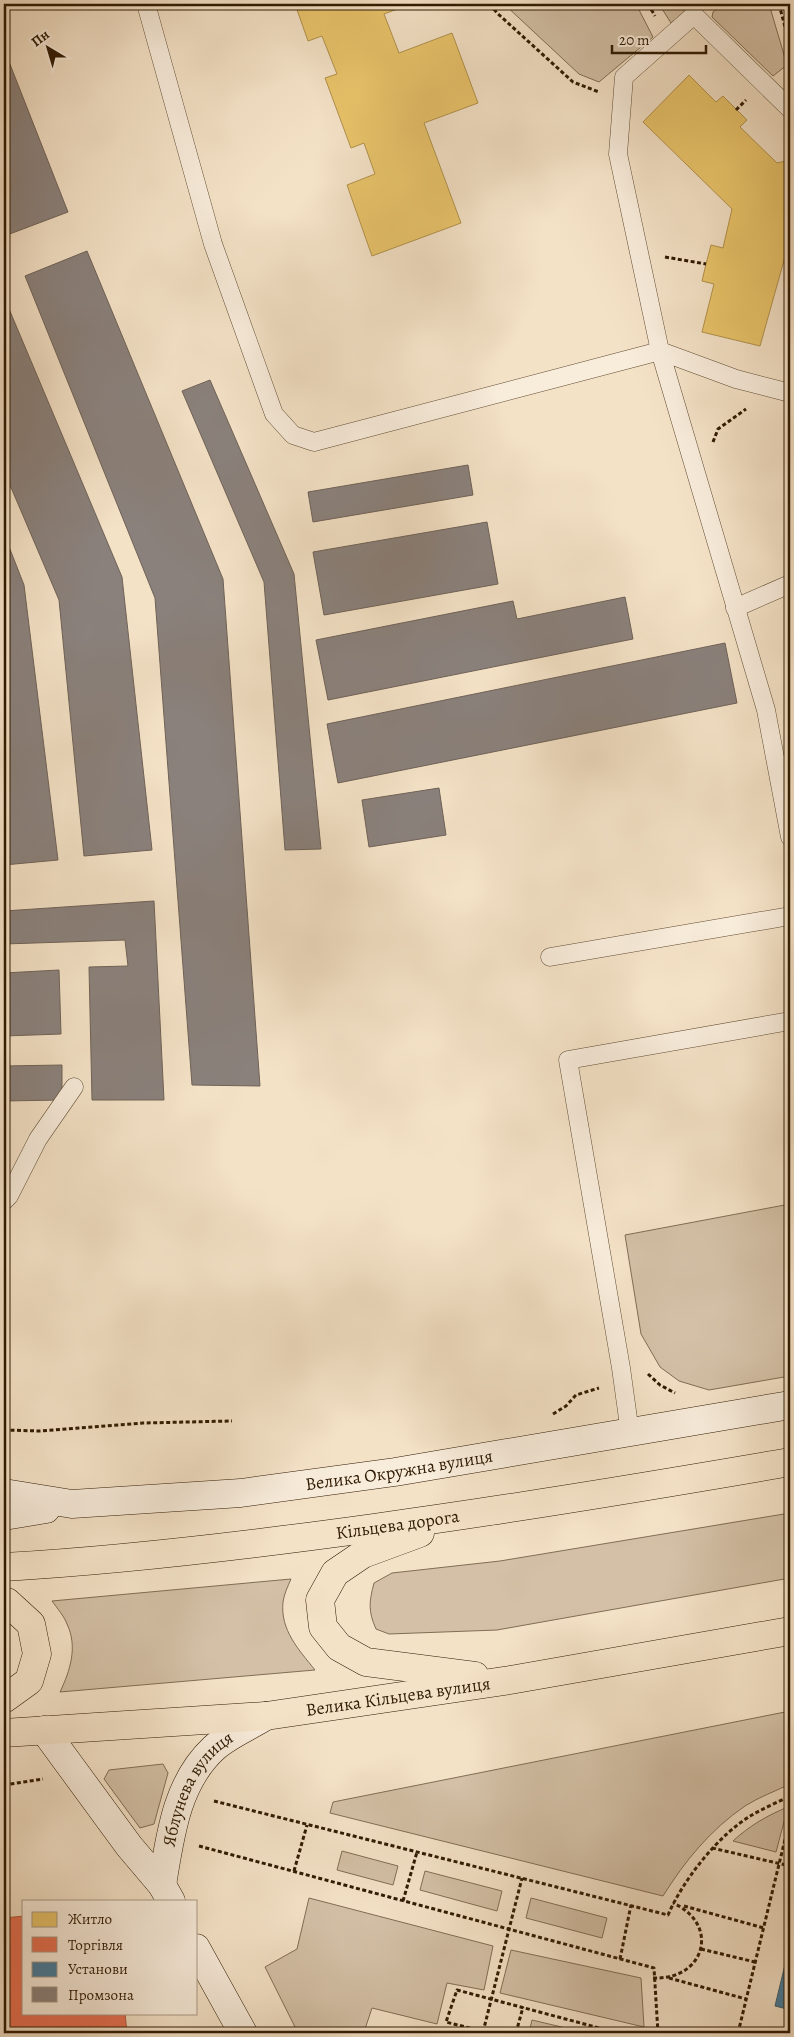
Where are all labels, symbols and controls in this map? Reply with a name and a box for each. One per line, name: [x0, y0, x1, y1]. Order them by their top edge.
north arrow: [22, 22, 72, 72]
scale bar: [612, 22, 705, 54]
text: Пн: [27, 25, 53, 51]
text: 20 m: [619, 30, 650, 50]
street label: Велика Окружна вулиця: [304, 1444, 495, 1496]
street label: Кільцева дорога: [334, 1504, 462, 1545]
street label: Велика Кільцева вулиця: [304, 1671, 492, 1722]
street label: Яблунева вулиця: [157, 1725, 238, 1849]
legend: [22, 1900, 198, 2014]
text: Житло: [68, 1909, 112, 1929]
text: Торгівля: [68, 1935, 123, 1955]
text: Установи: [68, 1959, 128, 1979]
text: Промзона: [68, 1985, 134, 2005]

